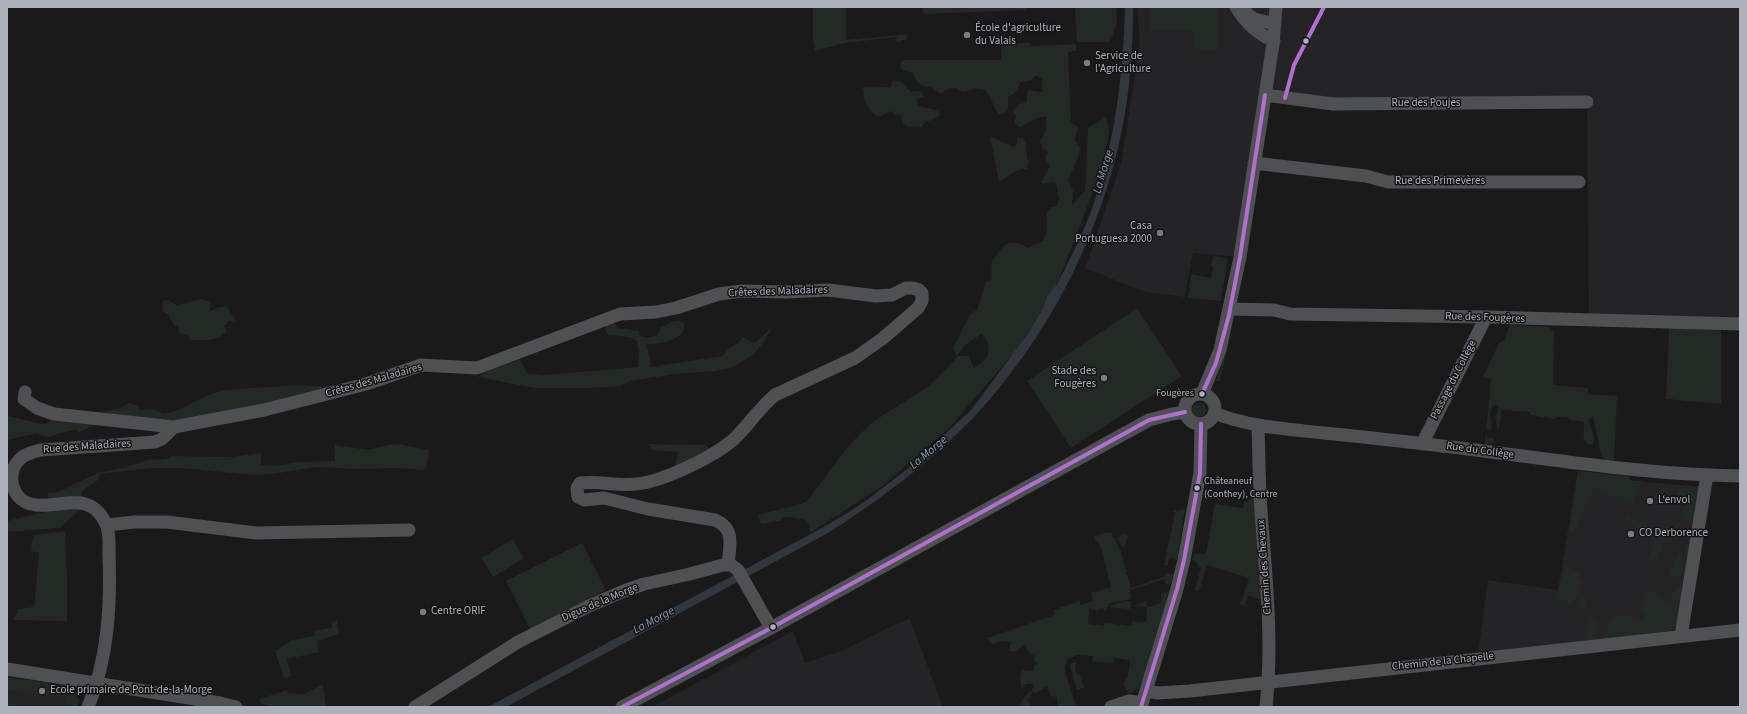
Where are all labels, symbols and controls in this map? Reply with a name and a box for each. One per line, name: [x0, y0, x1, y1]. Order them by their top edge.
place label: École d'agriculture du Valais: [975, 22, 1061, 48]
marker: École d'agriculture du Valais: [962, 30, 972, 40]
unlabelled marker: [1301, 36, 1311, 46]
place label: Service de l'Agriculture: [1095, 50, 1151, 76]
marker: Service de l'Agriculture: [1082, 58, 1092, 68]
street label: Rue des Poujes: [1392, 97, 1460, 111]
water label: La Morge: [1091, 148, 1117, 196]
street label: Rue des Primevères: [1395, 175, 1485, 189]
place label: Casa Portuguesa 2000: [1075, 220, 1152, 246]
marker: Casa Portuguesa 2000: [1155, 228, 1165, 238]
street label: Crêtes des Maladaires: [728, 284, 828, 300]
street label: Rue des Fougères: [1445, 310, 1525, 326]
street label: Passage du Collège: [1428, 338, 1480, 422]
street label: Crêtes des Maladaires: [324, 361, 424, 401]
place label: Stade des Fougères: [1051, 365, 1096, 391]
marker: Stade des Fougères: [1099, 373, 1109, 383]
place label: Fougères: [1156, 388, 1194, 400]
marker: Fougères: [1197, 389, 1207, 399]
water label: La Morge: [907, 433, 951, 473]
street label: Rue des Maladaires: [43, 437, 131, 457]
street label: Rue du Collège: [1445, 440, 1515, 462]
place label: Châteaneuf (Conthey), Centre: [1204, 476, 1278, 500]
marker: Châteaneuf (Conthey), Centre: [1192, 483, 1202, 493]
place label: L‘envol: [1658, 494, 1690, 508]
marker: L‘envol: [1645, 496, 1655, 506]
street label: Chemin des Chevaux: [1255, 519, 1275, 615]
place label: CO Derborence: [1639, 527, 1708, 541]
marker: CO Derborence: [1626, 529, 1636, 539]
street label: Digue de la Morge: [560, 581, 640, 625]
water label: La Morge: [631, 604, 677, 638]
place label: Centre ORIF: [431, 605, 486, 619]
marker: Centre ORIF: [418, 607, 428, 617]
unlabelled marker: [768, 622, 778, 632]
street label: Chemin de la Chapelle: [1391, 650, 1495, 674]
place label: Ecole primaire de Pont-de-la-Morge: [50, 684, 212, 698]
marker: Ecole primaire de Pont-de-la-Morge: [37, 686, 47, 696]

